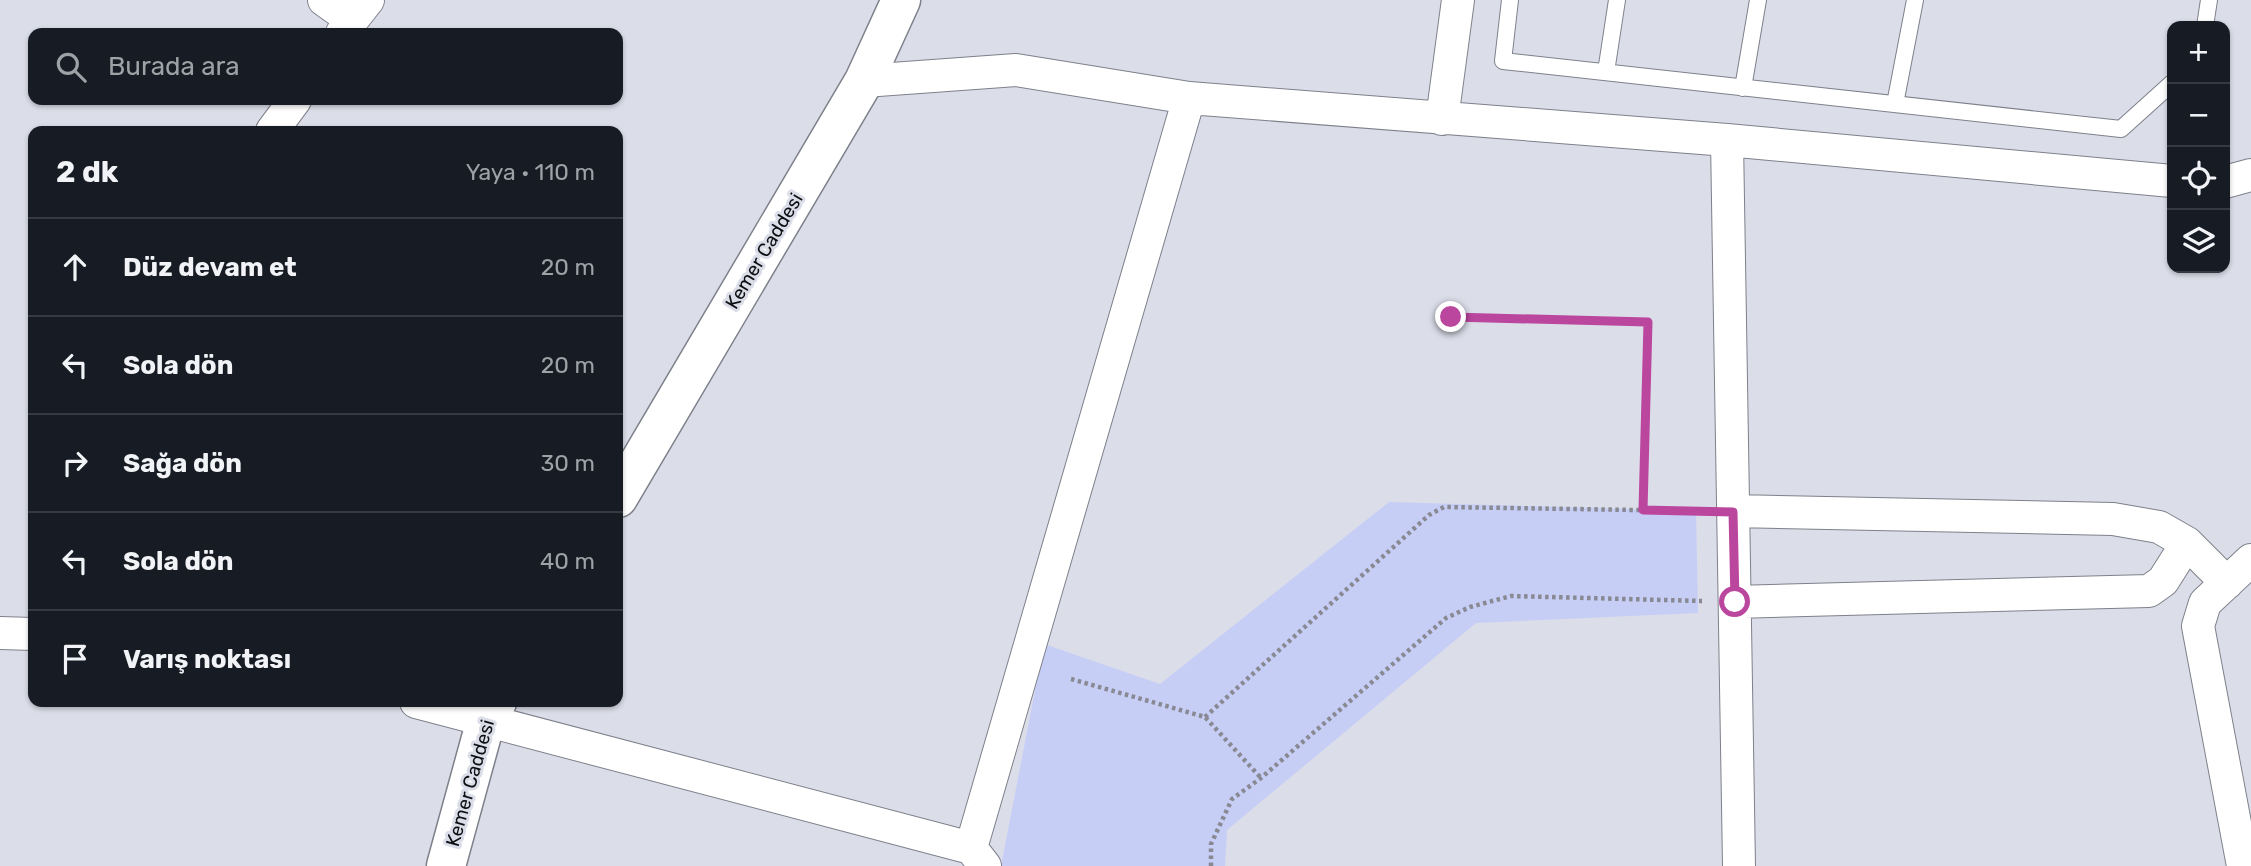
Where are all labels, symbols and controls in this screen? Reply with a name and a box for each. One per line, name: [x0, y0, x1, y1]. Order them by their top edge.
map controls: [2167, 21, 2230, 273]
button: +: [2167, 21, 2230, 84]
search box: [28, 28, 623, 105]
icon: search: [52, 48, 90, 86]
text: Burada ara: [108, 51, 240, 82]
button: −: [2167, 84, 2230, 147]
button: locate: [2167, 147, 2230, 210]
text: 2 dk: [56, 154, 118, 190]
text: Yaya · 110 m: [466, 158, 595, 186]
street label: Kemer Caddesi: [720, 189, 808, 313]
button: layers: [2167, 210, 2230, 273]
icon: ahead: [56, 248, 94, 286]
text: Düz devam et: [123, 252, 297, 283]
text: 20 m: [541, 253, 595, 281]
route end: [1435, 301, 1466, 332]
icon: left: [56, 346, 94, 384]
text: Sola dön: [123, 350, 233, 381]
text: 20 m: [541, 351, 595, 379]
icon: right: [56, 444, 94, 482]
text: Sağa dön: [123, 448, 242, 479]
text: 30 m: [540, 449, 595, 477]
icon: left: [56, 542, 94, 580]
text: Sola dön: [123, 546, 233, 577]
text: 40 m: [540, 547, 595, 575]
route start: [1719, 586, 1750, 617]
icon: arrive: [56, 640, 94, 678]
text: Varış noktası: [123, 644, 291, 675]
street label: Kemer Caddesi: [441, 717, 499, 849]

